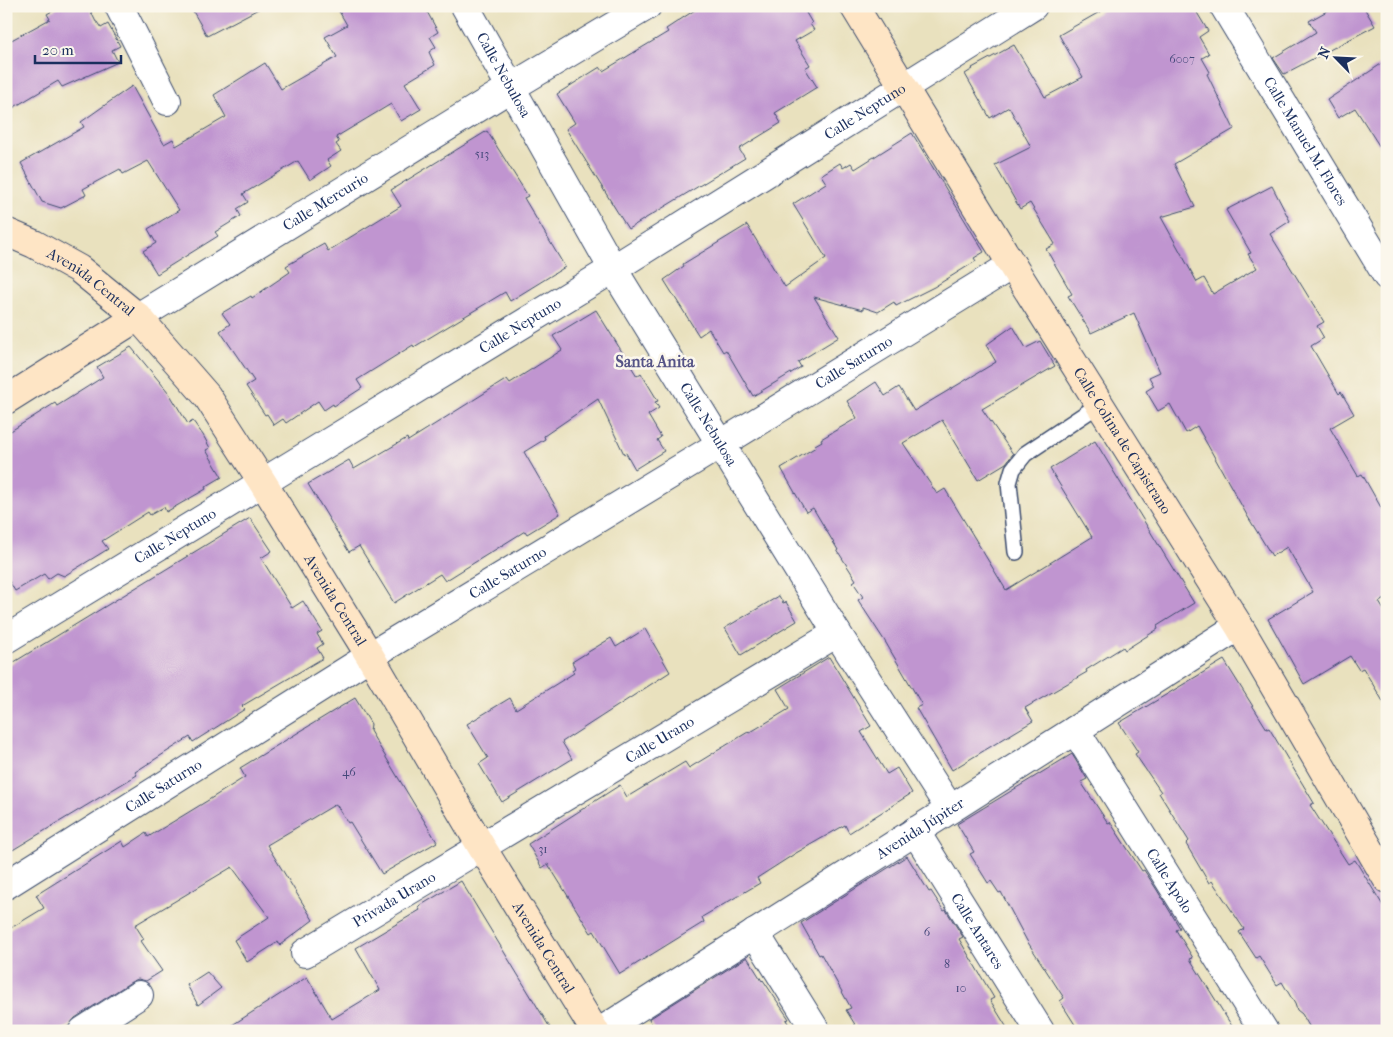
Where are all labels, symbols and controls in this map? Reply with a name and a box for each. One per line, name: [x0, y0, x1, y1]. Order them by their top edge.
street label: Calle Nebulosa: [473, 29, 535, 122]
scale bar: [35, 32, 121, 64]
north arrow: [1310, 32, 1360, 82]
text: 20 m: [42, 41, 74, 59]
text: N: [1315, 44, 1335, 61]
house number: 6007: [1169, 52, 1195, 66]
street label: Calle Manuel M. Flores: [1260, 74, 1352, 209]
street label: Calle Neptuno: [821, 79, 909, 144]
house number: 513: [475, 147, 489, 161]
street label: Calle Mercurio: [279, 168, 372, 235]
street label: Avenida Central: [43, 244, 138, 320]
street label: Calle Neptuno: [476, 294, 565, 357]
street label: Calle Saturno: [812, 332, 896, 393]
district label: Santa Anita: [616, 352, 695, 371]
street label: Calle Colina de Capistrano: [1070, 364, 1176, 518]
street label: Calle Nebulosa: [676, 379, 742, 470]
street label: Calle Neptuno: [131, 504, 220, 568]
street label: Calle Saturno: [466, 542, 550, 603]
street label: Avenida Central: [300, 550, 371, 649]
street label: Calle Urano: [622, 712, 698, 767]
street label: Calle Saturno: [122, 755, 205, 817]
house number: 46: [342, 765, 356, 779]
street label: Avenida Júpiter: [872, 793, 968, 864]
house number: 31: [538, 842, 548, 856]
street label: Calle Apolo: [1143, 845, 1197, 917]
street label: Privada Urano: [349, 867, 439, 931]
street label: Calle Antares: [947, 890, 1008, 973]
street label: Avenida Central: [508, 897, 579, 997]
house number: 6: [924, 925, 931, 939]
house number: 8: [944, 957, 950, 971]
house number: 10: [956, 981, 966, 995]

